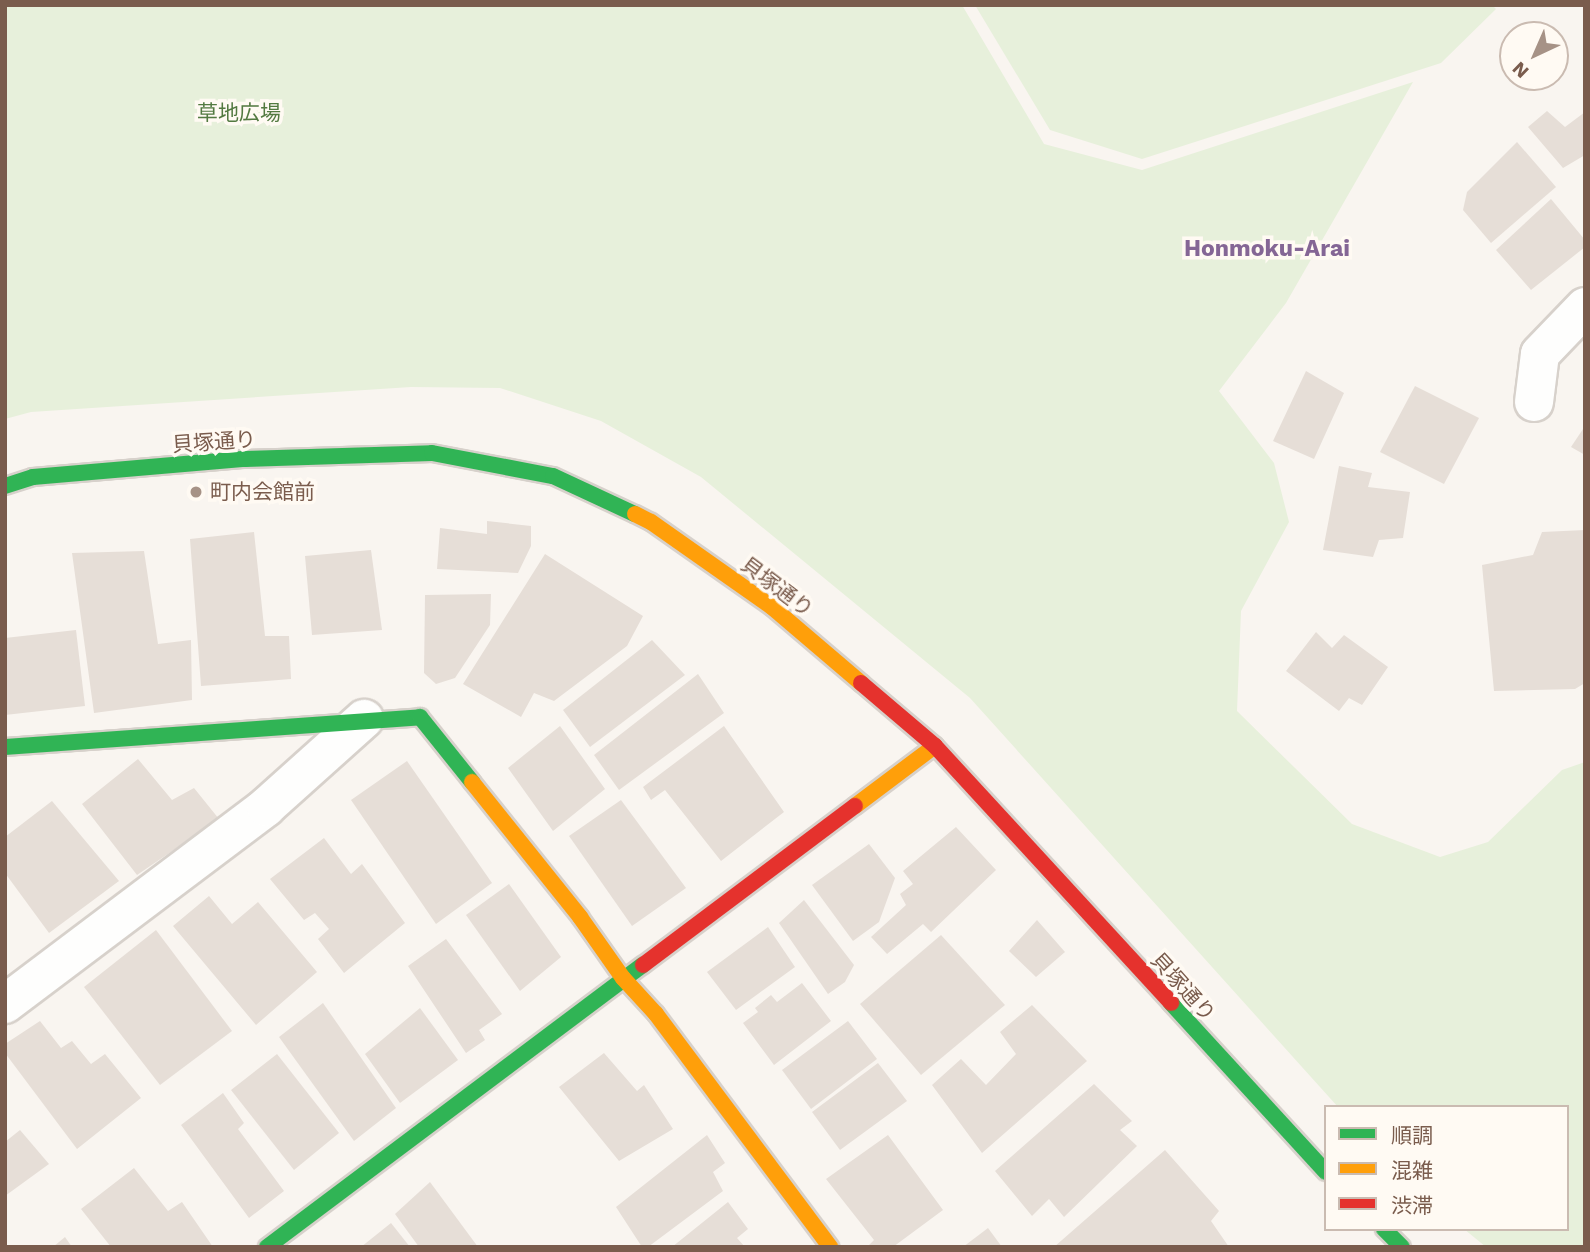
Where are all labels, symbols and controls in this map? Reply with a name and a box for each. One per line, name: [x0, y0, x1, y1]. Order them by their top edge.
north arrow: [1499, 21, 1569, 91]
text: N: [1507, 57, 1534, 83]
park label: 草地広場: [197, 100, 281, 126]
district label: Honmoku-Arai: [1184, 235, 1350, 263]
street label: 貝塚通り: [171, 427, 257, 457]
place label: 町内会館前: [210, 479, 315, 505]
marker: 町内会館前: [188, 484, 204, 500]
street label: 貝塚通り: [736, 552, 818, 622]
street label: 貝塚通り: [1146, 947, 1220, 1027]
legend: [1324, 1105, 1569, 1231]
text: 順調: [1391, 1123, 1433, 1148]
text: 混雑: [1391, 1158, 1433, 1183]
text: 渋滞: [1391, 1193, 1433, 1218]

